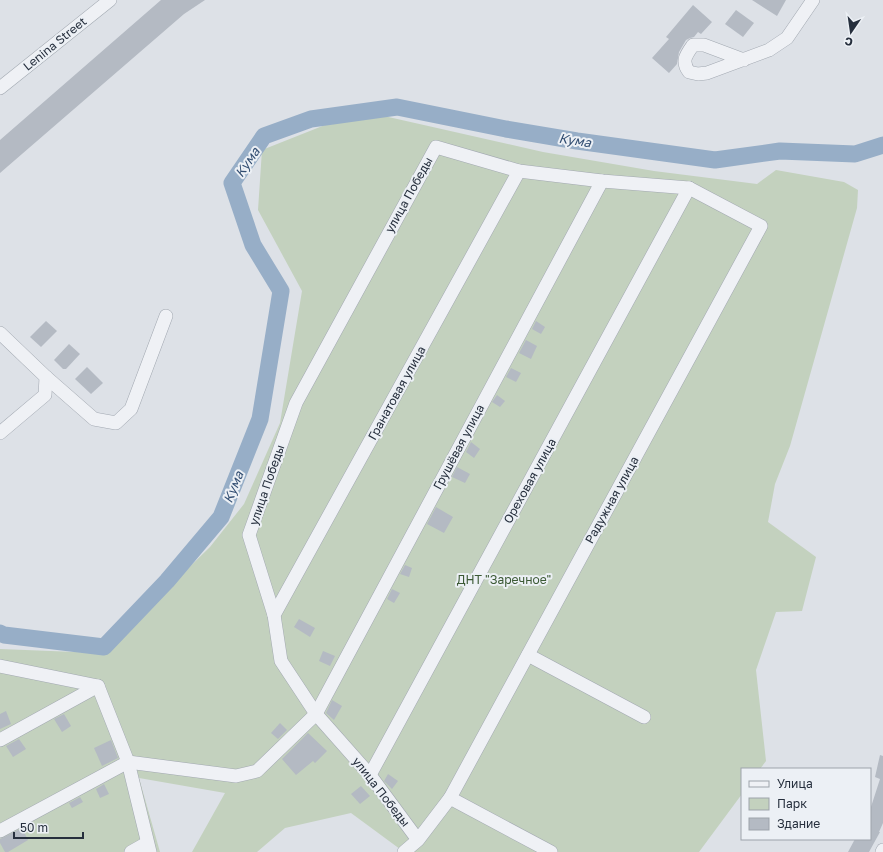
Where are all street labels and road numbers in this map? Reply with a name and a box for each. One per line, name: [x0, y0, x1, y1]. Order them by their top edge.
street label: Lenina Street: [20, 13, 89, 74]
street label: улица Победы: [382, 154, 436, 235]
street label: Гранатовая улица: [365, 343, 429, 442]
street label: Грушёвая улица: [430, 402, 487, 492]
street label: Ореховая улица: [500, 436, 559, 526]
street label: улица Победы: [246, 443, 287, 527]
street label: Радужная улица: [581, 454, 642, 546]
street label: улица Победы: [350, 754, 413, 830]

